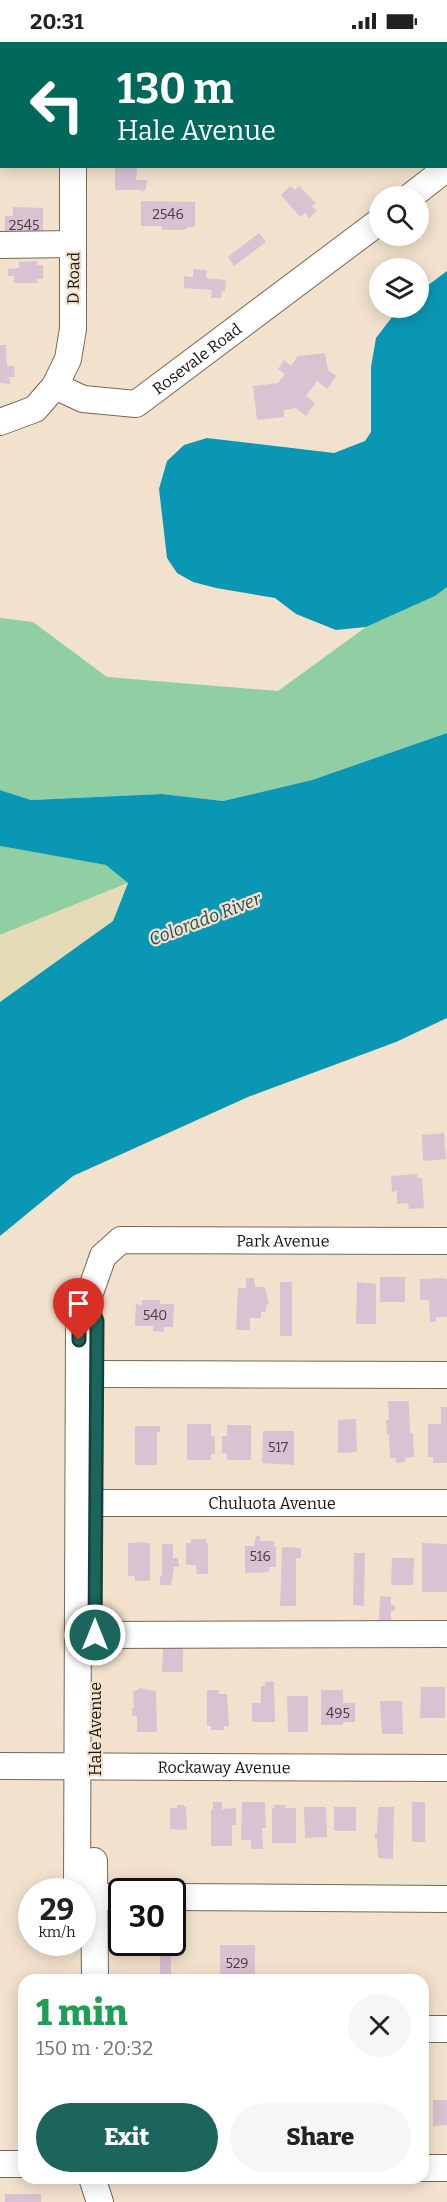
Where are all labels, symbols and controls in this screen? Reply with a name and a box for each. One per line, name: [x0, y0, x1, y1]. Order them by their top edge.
text: 20:31: [30, 8, 84, 35]
text: 130 m: [117, 64, 234, 114]
icon: left: [18, 66, 96, 144]
text: Hale Avenue: [117, 115, 276, 147]
map controls: [369, 186, 429, 318]
button: search: [369, 186, 429, 246]
house number: 2546: [152, 206, 184, 223]
house number: 2545: [9, 217, 39, 234]
street label: D Road: [64, 251, 83, 304]
button: layers: [369, 258, 429, 318]
street label: Rosevale Road: [149, 319, 246, 398]
water label: Colorado River: [146, 887, 265, 950]
street label: Park Avenue: [236, 1231, 329, 1251]
pin: [53, 1278, 104, 1340]
icon: arrive: [62, 1287, 95, 1320]
house number: 540: [143, 1307, 167, 1324]
house number: 517: [268, 1439, 288, 1456]
street label: Chuluota Avenue: [208, 1494, 336, 1513]
house number: 516: [249, 1548, 271, 1565]
position arrow: [63, 1603, 127, 1667]
street label: Hale Avenue: [86, 1682, 105, 1776]
house number: 495: [326, 1705, 350, 1722]
street label: Rockaway Avenue: [157, 1758, 291, 1777]
speed limit sign: 30: [108, 1878, 186, 1956]
text: 29: [40, 1892, 74, 1928]
text: km/h: [38, 1923, 76, 1941]
house number: 529: [225, 1955, 249, 1972]
text: 1 min: [36, 1991, 128, 2035]
button: close: [348, 1994, 411, 2057]
text: 150 m · 20:32: [36, 2036, 153, 2060]
button: Exit: [36, 2103, 218, 2172]
button: Share: [230, 2103, 411, 2172]

